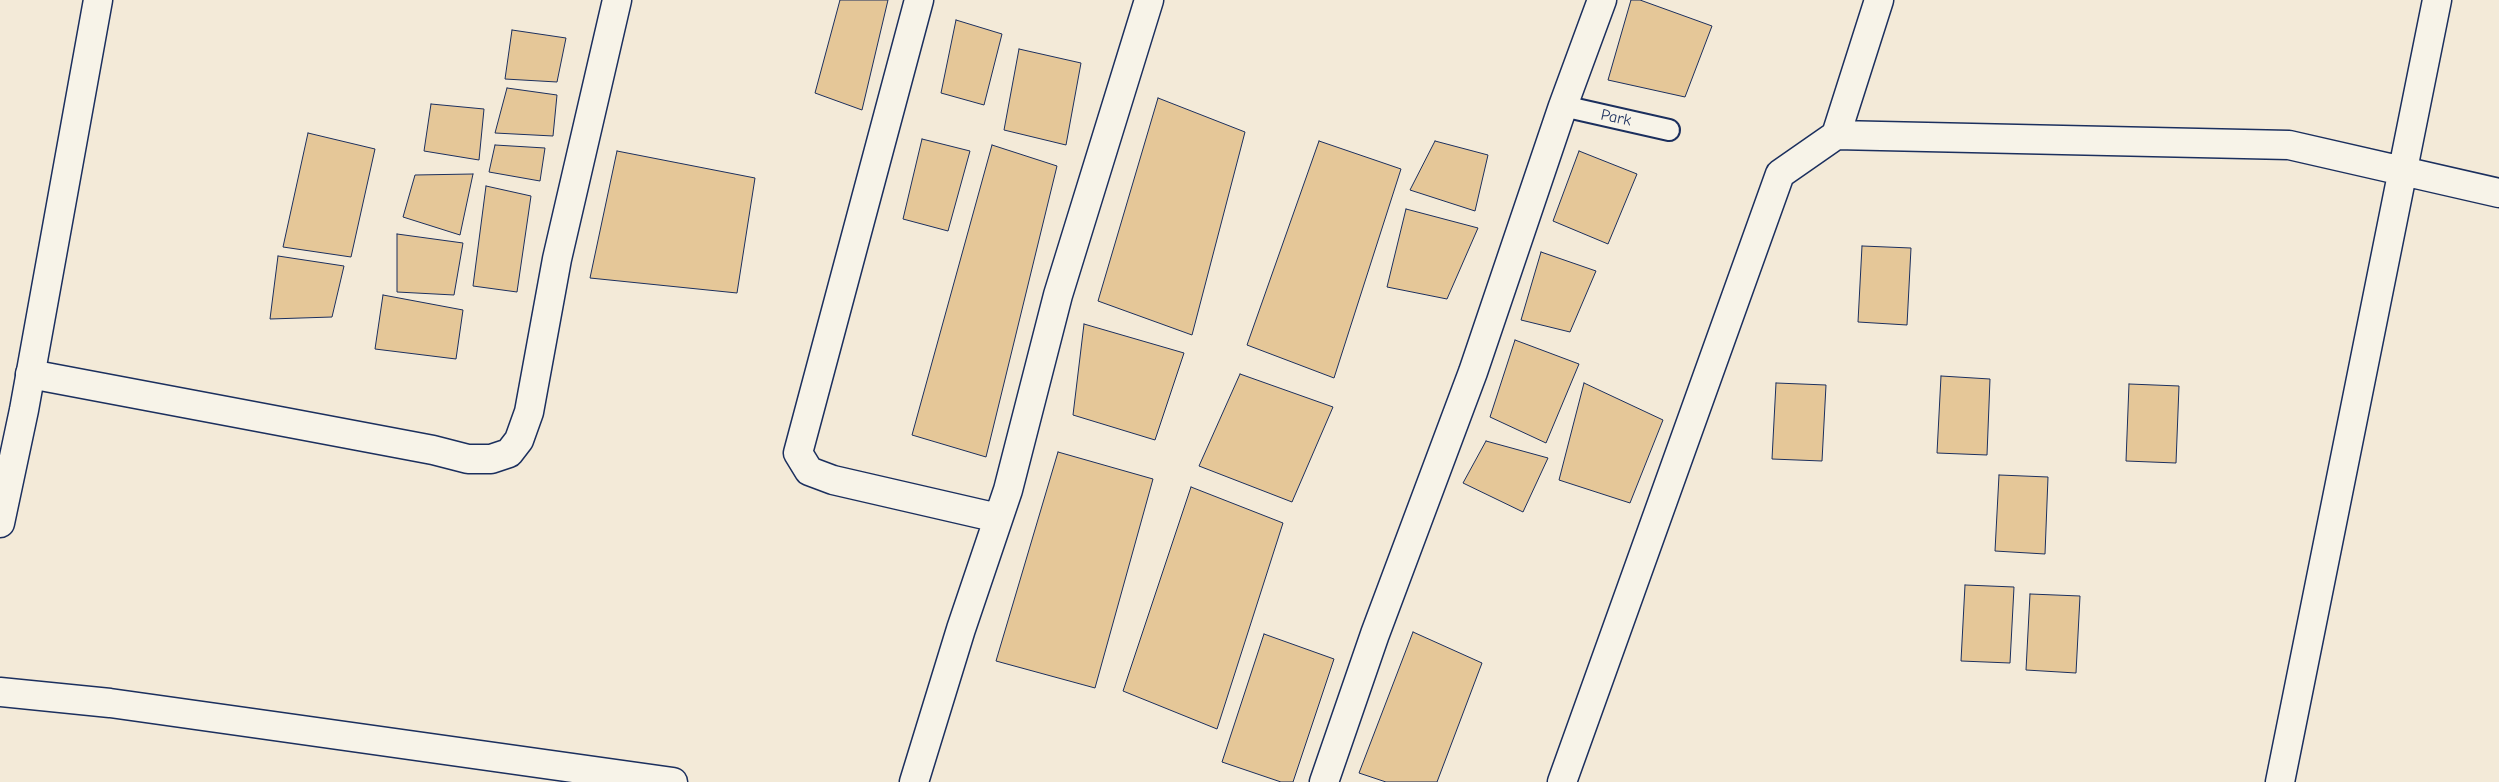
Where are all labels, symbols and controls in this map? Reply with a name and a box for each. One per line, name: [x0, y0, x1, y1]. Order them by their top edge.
street label: Park: [1599, 105, 1633, 131]

